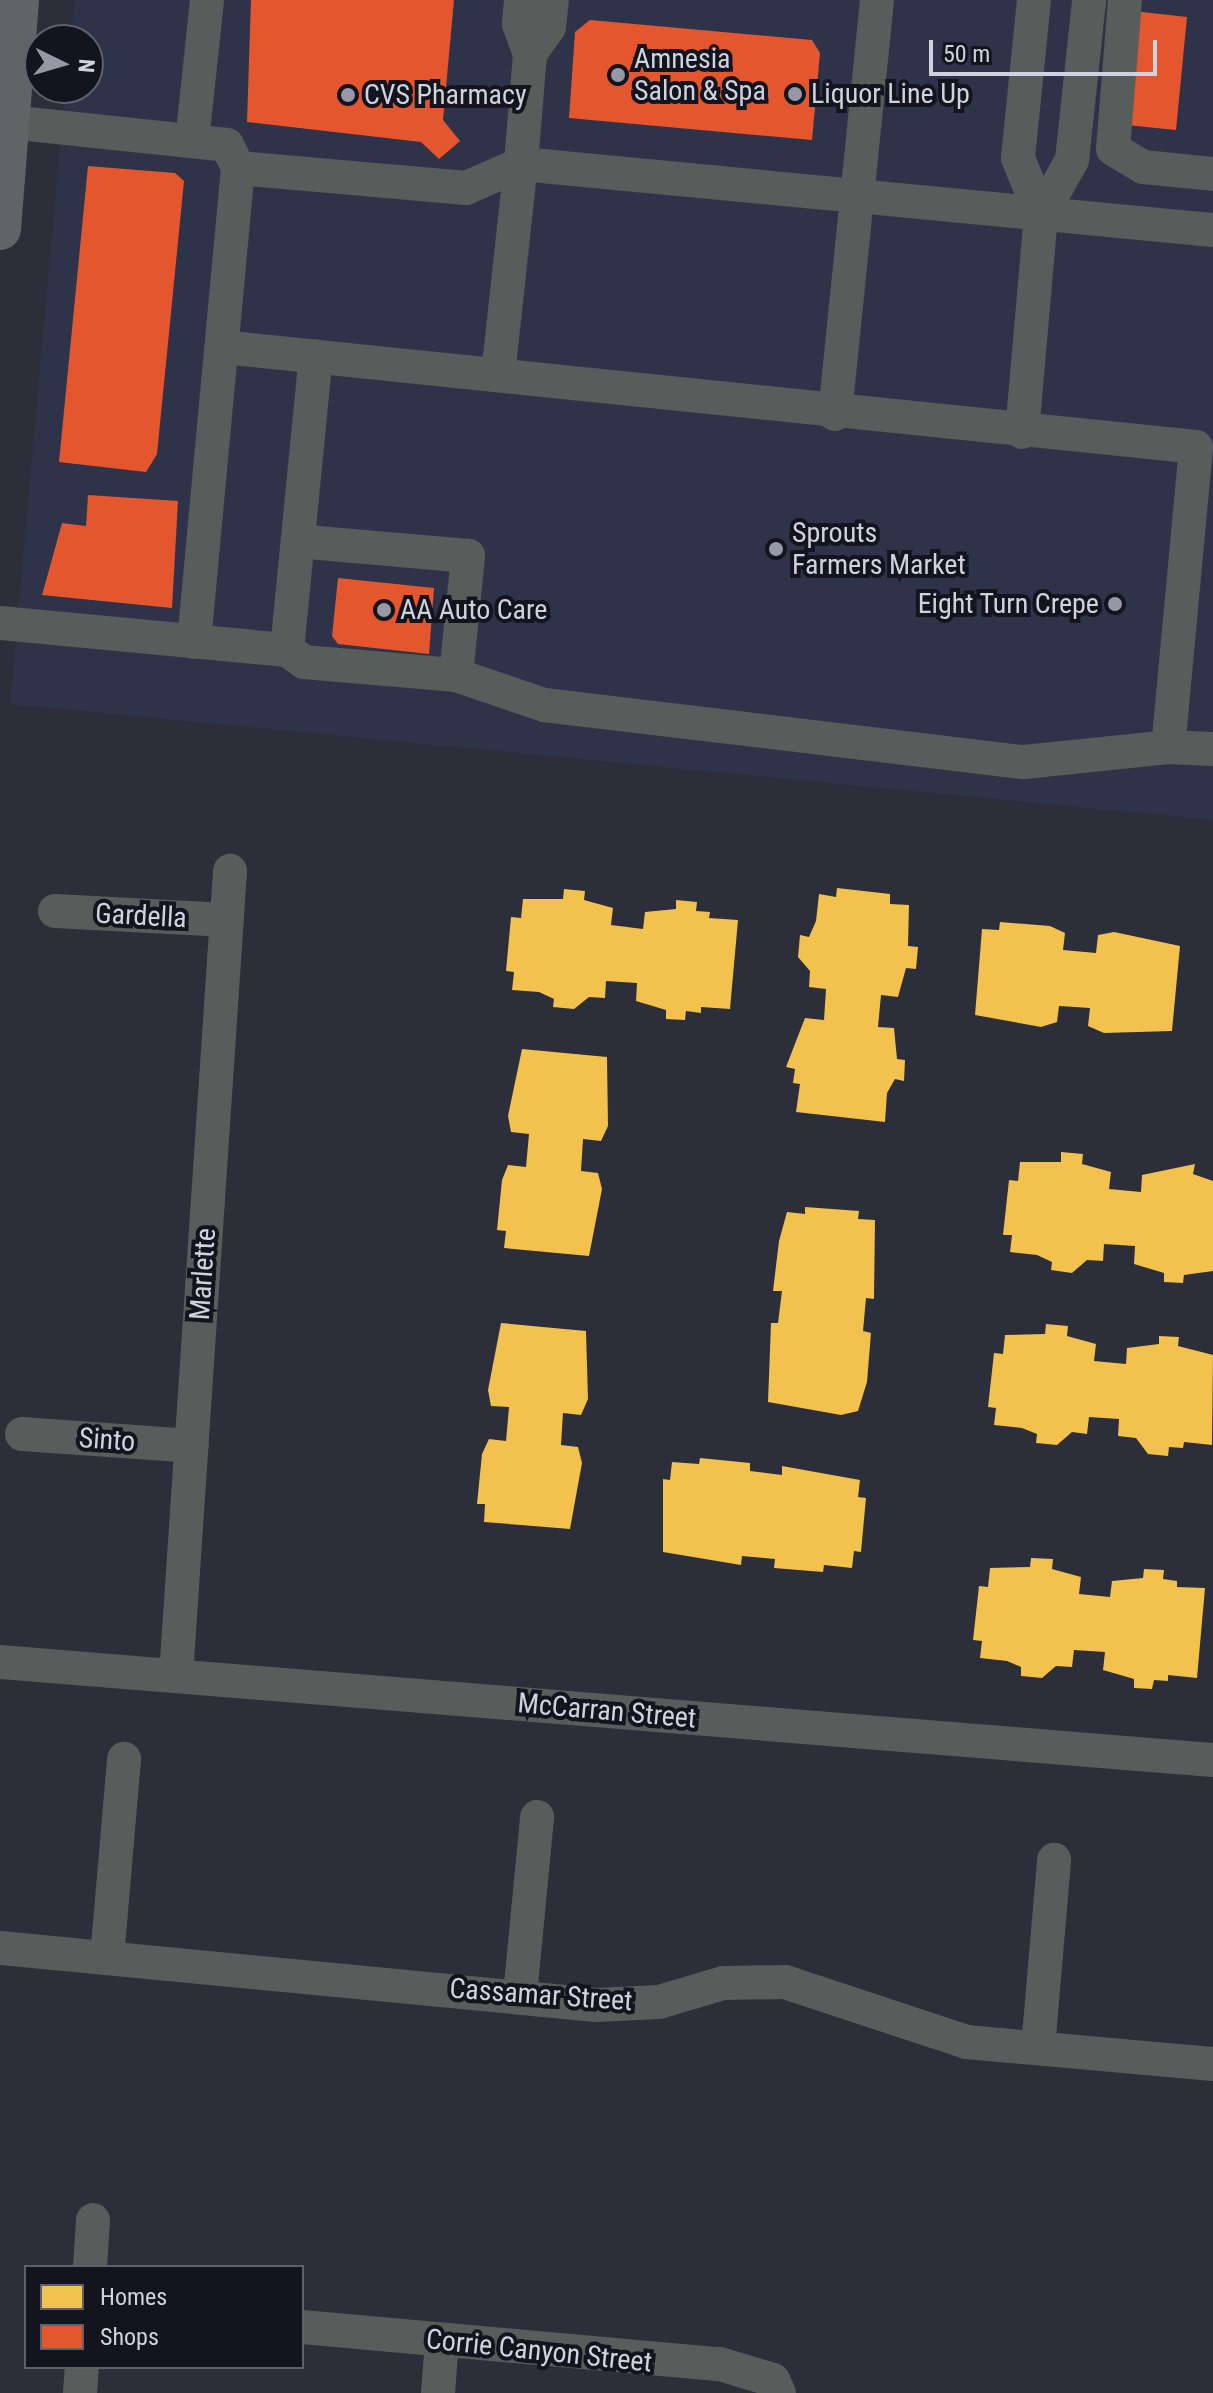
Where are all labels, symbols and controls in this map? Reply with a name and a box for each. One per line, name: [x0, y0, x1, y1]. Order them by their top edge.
north arrow: [24, 24, 104, 104]
scale bar: [933, 24, 1161, 74]
text: 50 m: [943, 40, 990, 68]
place label: Amnesia Salon & Spa: [634, 42, 766, 108]
text: N: [73, 58, 99, 74]
marker: Amnesia Salon & Spa: [609, 66, 627, 84]
place label: Liquor Line Up: [811, 77, 970, 111]
place label: CVS Pharmacy: [364, 78, 527, 112]
marker: Liquor Line Up: [786, 85, 804, 103]
marker: CVS Pharmacy: [339, 86, 357, 104]
place label: Sprouts Farmers Market: [792, 516, 966, 582]
marker: Sprouts Farmers Market: [767, 540, 785, 558]
place label: Eight Turn Crepe: [917, 587, 1099, 621]
place label: AA Auto Care: [400, 593, 547, 627]
marker: Eight Turn Crepe: [1106, 595, 1124, 613]
marker: AA Auto Care: [375, 601, 393, 619]
street label: Gardella: [94, 897, 188, 935]
street label: Marlette: [183, 1227, 223, 1321]
street label: Sinto: [78, 1421, 136, 1459]
street label: McCarran Street: [516, 1686, 698, 1736]
street label: Cassamar Street: [448, 1972, 634, 2018]
legend: [24, 2265, 304, 2369]
text: Homes: [100, 2283, 167, 2311]
street label: Corrie Canyon Street: [424, 2322, 654, 2380]
text: Shops: [100, 2323, 159, 2351]

